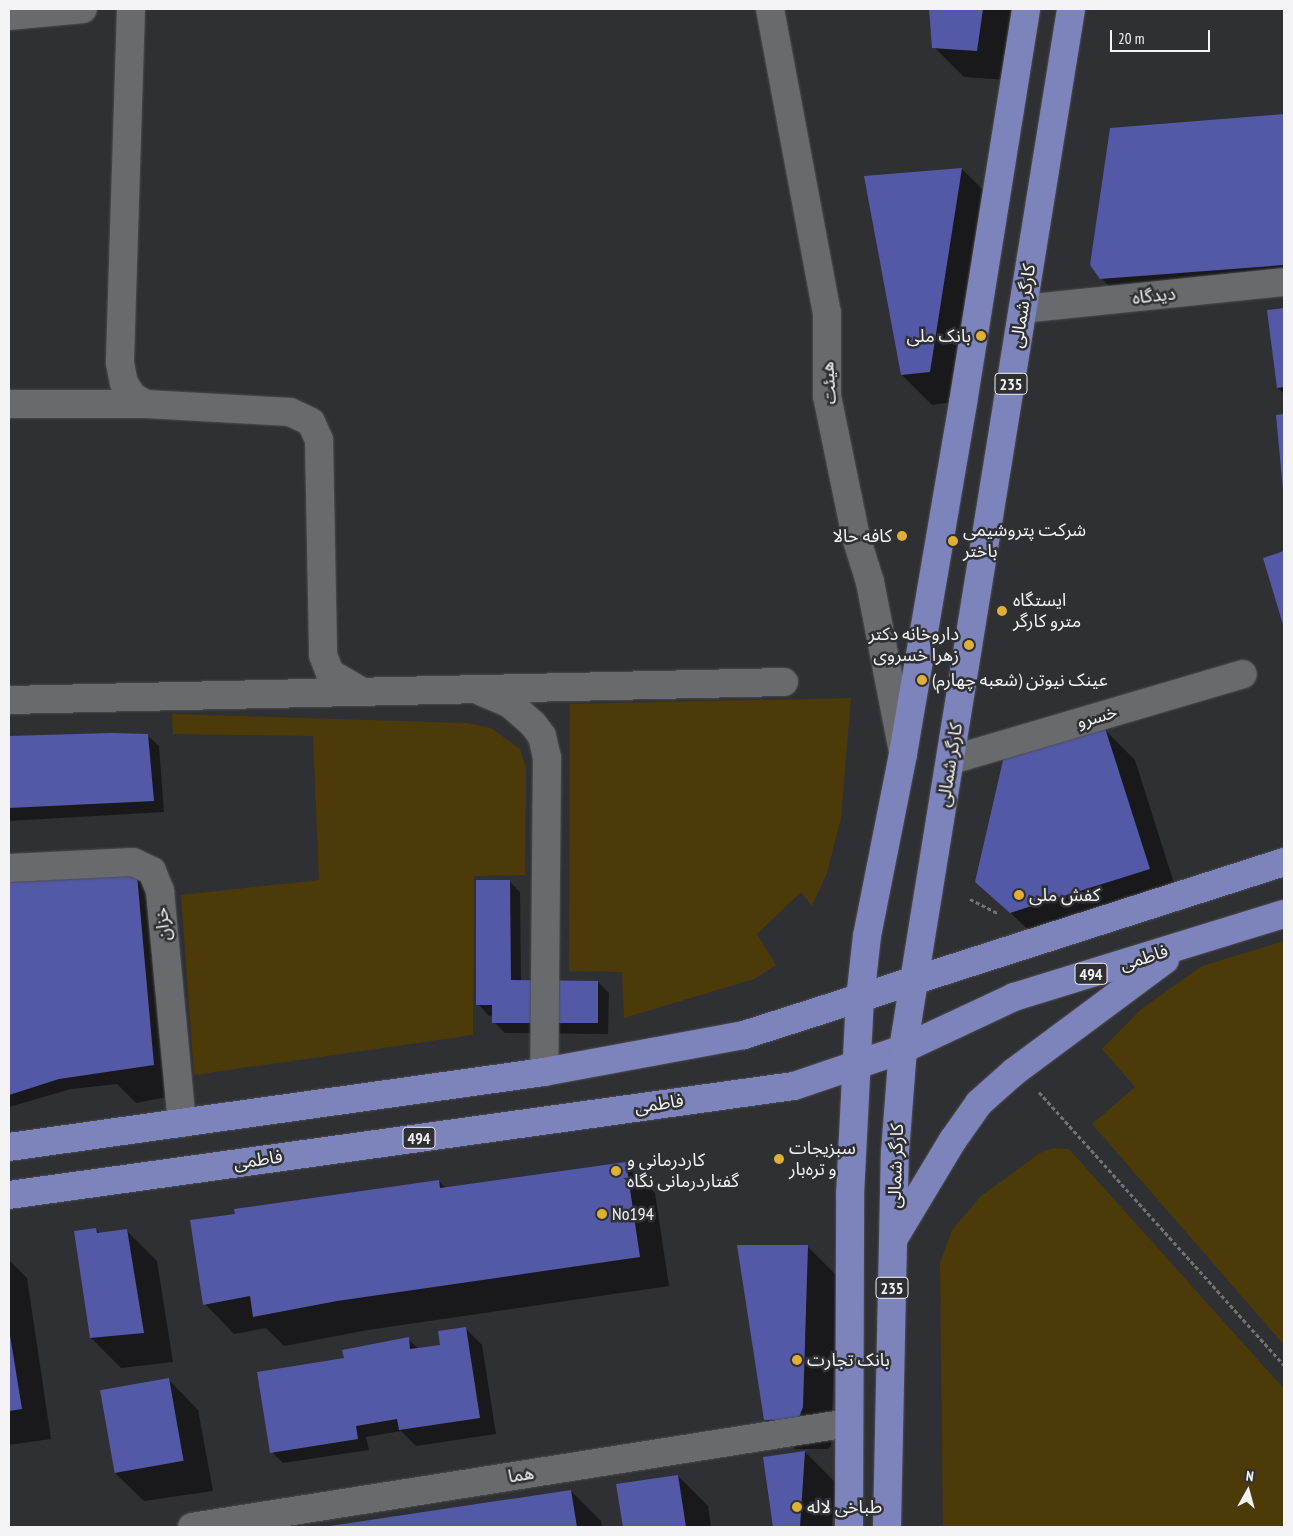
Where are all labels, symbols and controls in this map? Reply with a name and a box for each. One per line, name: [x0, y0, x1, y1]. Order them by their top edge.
scale bar: [1113, 20, 1213, 52]
text: 20 m: [1118, 29, 1144, 48]
street label: کارگر شمالی: [1006, 263, 1040, 349]
street label: دیدگاه: [1131, 283, 1177, 309]
place label: بانک ملی: [907, 325, 971, 347]
marker: بانک ملی: [975, 330, 987, 342]
street label: هیئت: [817, 361, 841, 405]
road number: 235: [994, 370, 1028, 398]
place label: شرکت پتروشیمی باختر: [963, 520, 1086, 562]
place label: کافه حالا: [832, 525, 892, 547]
marker: کافه حالا: [896, 530, 908, 542]
marker: شرکت پتروشیمی باختر: [947, 535, 959, 547]
place label: ایستگاه مترو کارگر: [1013, 590, 1081, 632]
marker: ایستگاه مترو کارگر: [995, 604, 1009, 618]
place label: داروخانه دکتر زهرا خسروی: [868, 624, 959, 666]
marker: داروخانه دکتر زهرا خسروی: [963, 639, 975, 651]
place label: عینک نیوتن (شعبه چهارم): [932, 669, 1108, 691]
marker: عینک نیوتن (شعبه چهارم): [916, 674, 928, 686]
street label: خسرو: [1074, 701, 1120, 733]
street label: کارگر شمالی: [933, 722, 967, 808]
place label: کفش ملی: [1029, 884, 1100, 906]
marker: کفش ملی: [1013, 889, 1025, 901]
street label: خزان: [150, 906, 176, 942]
street label: فاطمی: [1117, 940, 1171, 976]
road number: 494: [1074, 961, 1108, 988]
street label: فاطمی: [633, 1090, 685, 1118]
street label: کارگر شمالی: [884, 1123, 908, 1209]
road number: 494: [402, 1124, 436, 1152]
place label: سبزیجات و تره‌بار: [789, 1138, 856, 1180]
street label: فاطمی: [232, 1146, 284, 1174]
place label: کاردرمانی و گفتاردرمانی نگاه: [627, 1150, 739, 1192]
marker: سبزیجات و تره‌بار: [773, 1153, 785, 1165]
marker: کاردرمانی و گفتاردرمانی نگاه: [609, 1164, 623, 1178]
place label: No194: [612, 1203, 654, 1225]
marker: No194: [596, 1208, 608, 1220]
road number: 235: [874, 1275, 910, 1302]
place label: بانک تجارت: [807, 1349, 890, 1371]
marker: بانک تجارت: [791, 1354, 803, 1366]
street label: هما: [506, 1462, 536, 1488]
north arrow: [1223, 1466, 1273, 1516]
text: N: [1245, 1467, 1255, 1486]
place label: طباخی لاله: [807, 1496, 882, 1518]
marker: طباخی لاله: [791, 1501, 803, 1513]

